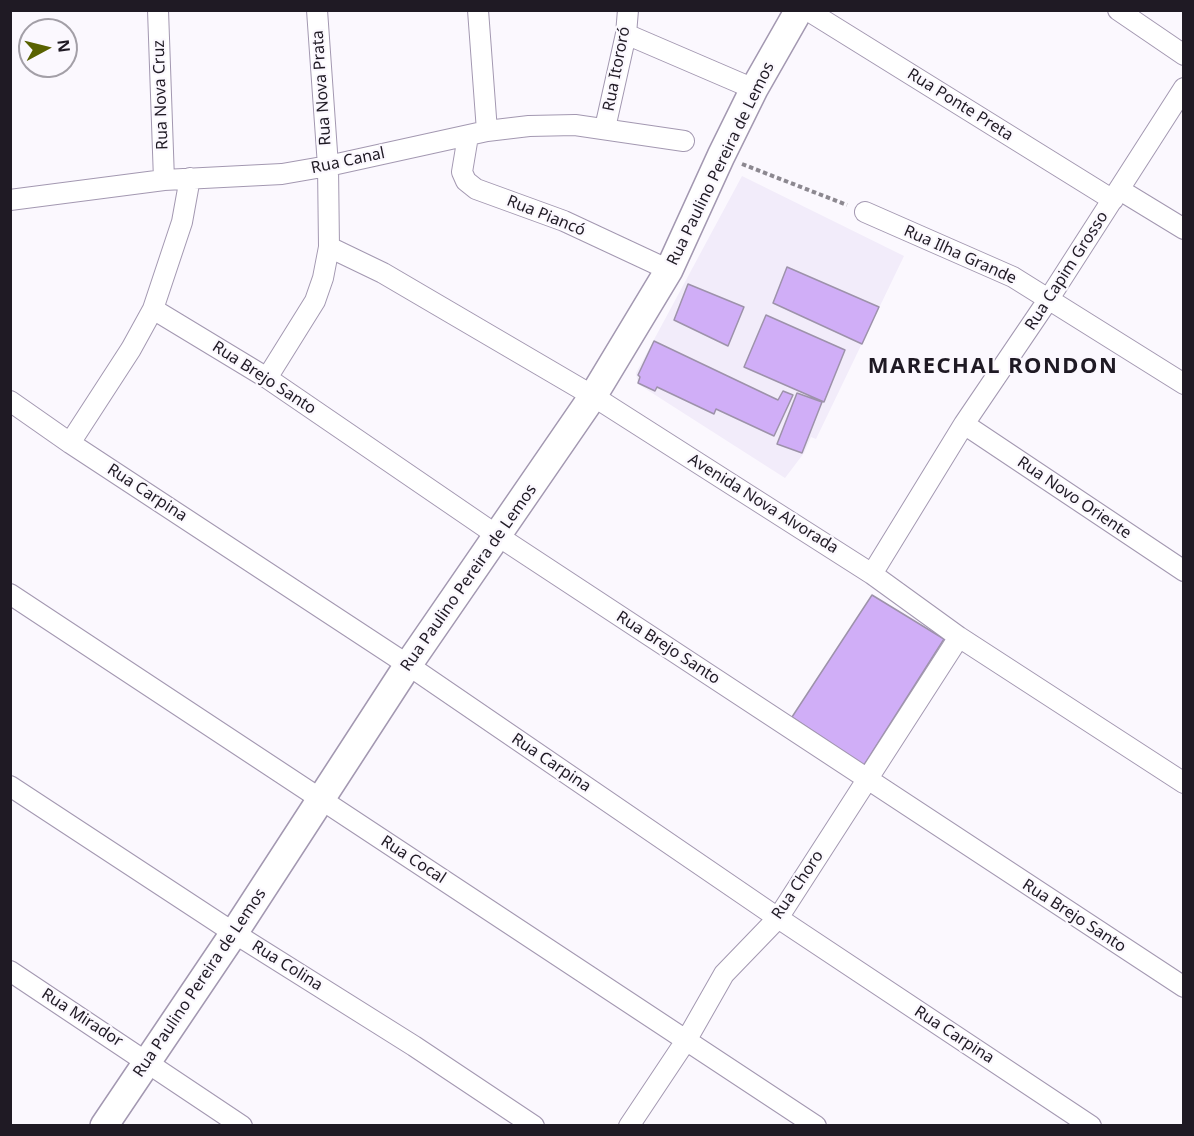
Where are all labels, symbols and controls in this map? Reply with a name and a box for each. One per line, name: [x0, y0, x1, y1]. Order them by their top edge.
north arrow: [18, 18, 78, 78]
street label: Rua Itororó: [599, 25, 635, 113]
street label: Rua Nova Prata: [308, 30, 336, 146]
text: N: [52, 38, 76, 54]
street label: Rua Nova Cruz: [149, 40, 173, 150]
street label: Rua Paulino Pereira de Lemos: [663, 59, 779, 269]
street label: Rua Ponte Preta: [904, 65, 1016, 145]
street label: Rua Canal: [309, 144, 387, 178]
street label: Rua Piancó: [504, 192, 588, 240]
street label: Rua Capim Grosso: [1021, 208, 1113, 334]
street label: Rua Ilha Grande: [901, 222, 1019, 288]
street label: Rua Brejo Santo: [209, 337, 319, 419]
district label: MARECHAL RONDON: [868, 354, 1118, 380]
street label: Avenida Nova Alvorada: [684, 450, 842, 558]
street label: Rua Novo Oriente: [1013, 453, 1135, 543]
street label: Rua Carpina: [103, 460, 191, 526]
street label: Rua Paulino Pereira de Lemos: [397, 481, 541, 675]
street label: Rua Brejo Santo: [613, 607, 723, 689]
street label: Rua Carpina: [508, 729, 594, 797]
street label: Rua Cocal: [377, 832, 449, 888]
street label: Rua Choro: [768, 847, 828, 923]
street label: Rua Brejo Santo: [1019, 875, 1129, 957]
street label: Rua Paulino Pereira de Lemos: [129, 885, 271, 1081]
street label: Rua Colina: [248, 937, 326, 995]
street label: Rua Mirador: [38, 985, 126, 1051]
street label: Rua Carpina: [910, 1002, 998, 1068]

